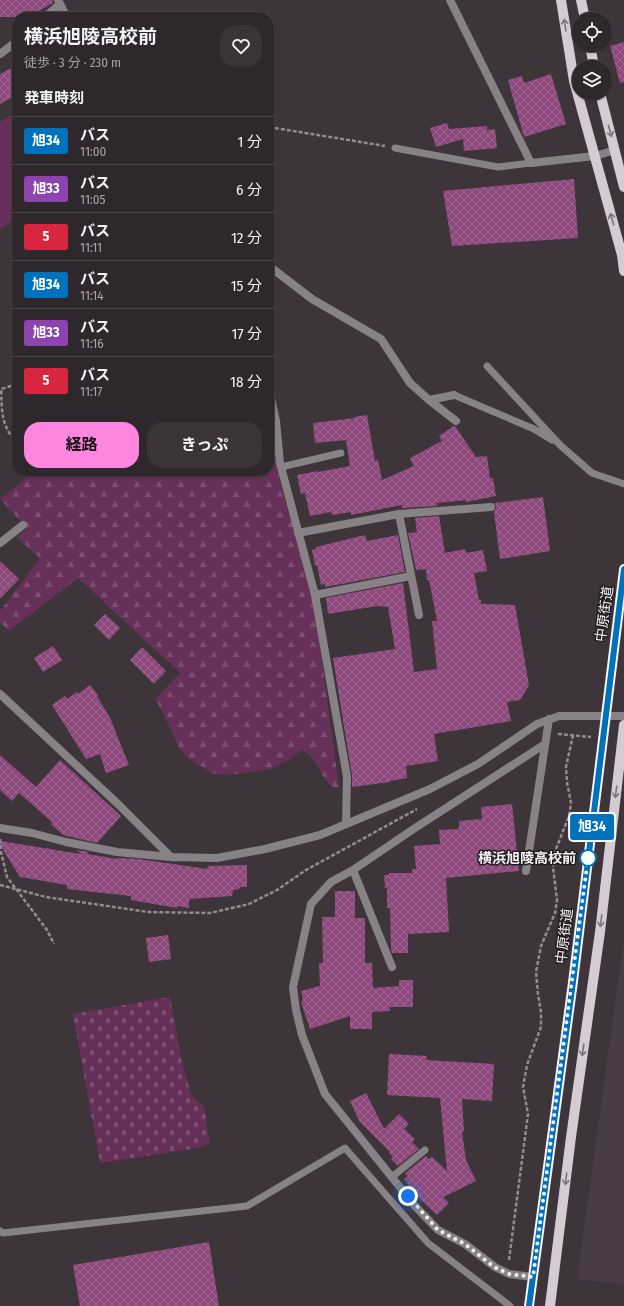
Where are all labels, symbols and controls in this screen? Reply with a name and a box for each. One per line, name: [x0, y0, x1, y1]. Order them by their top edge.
map controls: [572, 12, 612, 100]
button: locate: [572, 12, 612, 52]
one-way arrow: [561, 19, 569, 32]
text: 横浜旭陵高校前: [24, 25, 157, 48]
button: heart: [220, 25, 262, 67]
text: 徒歩 · 3 分 · 230 m: [24, 55, 121, 70]
button: layers: [572, 60, 612, 100]
text: 発車時刻: [24, 89, 84, 107]
one-way arrow: [607, 124, 614, 137]
text: バス: [80, 126, 110, 144]
text: 旭34: [32, 132, 60, 149]
text: 1 分: [238, 133, 262, 151]
text: 11:00: [80, 144, 106, 159]
text: バス: [80, 174, 110, 192]
text: 旭33: [32, 180, 60, 197]
text: 6 分: [236, 181, 262, 199]
text: 11:05: [80, 192, 105, 207]
one-way arrow: [608, 213, 615, 226]
text: バス: [80, 222, 110, 240]
text: 5: [43, 228, 49, 245]
text: 12 分: [231, 229, 262, 247]
text: 11:11: [80, 240, 102, 255]
text: バス: [80, 270, 110, 288]
text: 旭34: [32, 276, 60, 293]
text: 15 分: [231, 277, 262, 295]
text: 11:14: [80, 288, 104, 303]
text: バス: [80, 318, 110, 336]
text: 旭33: [32, 324, 60, 341]
text: 17 分: [232, 325, 262, 343]
text: 11:16: [80, 336, 104, 351]
text: バス: [80, 366, 110, 384]
text: 5: [43, 372, 49, 389]
text: 18 分: [230, 373, 262, 391]
text: 11:17: [80, 384, 103, 399]
button: 経路: [24, 422, 139, 468]
button: きっぷ: [147, 422, 262, 468]
street label: 中原街道: [592, 585, 617, 643]
one-way arrow: [612, 785, 620, 798]
line badge: 旭34: [569, 814, 615, 840]
text: 旭34: [578, 818, 606, 835]
marker: 横浜旭陵高校前: [579, 849, 597, 867]
place label: 横浜旭陵高校前: [478, 850, 576, 867]
street label: 中原街道: [553, 907, 576, 965]
one-way arrow: [597, 914, 605, 927]
one-way arrow: [579, 1043, 587, 1056]
one-way arrow: [562, 1172, 570, 1185]
your location: [398, 1186, 418, 1206]

